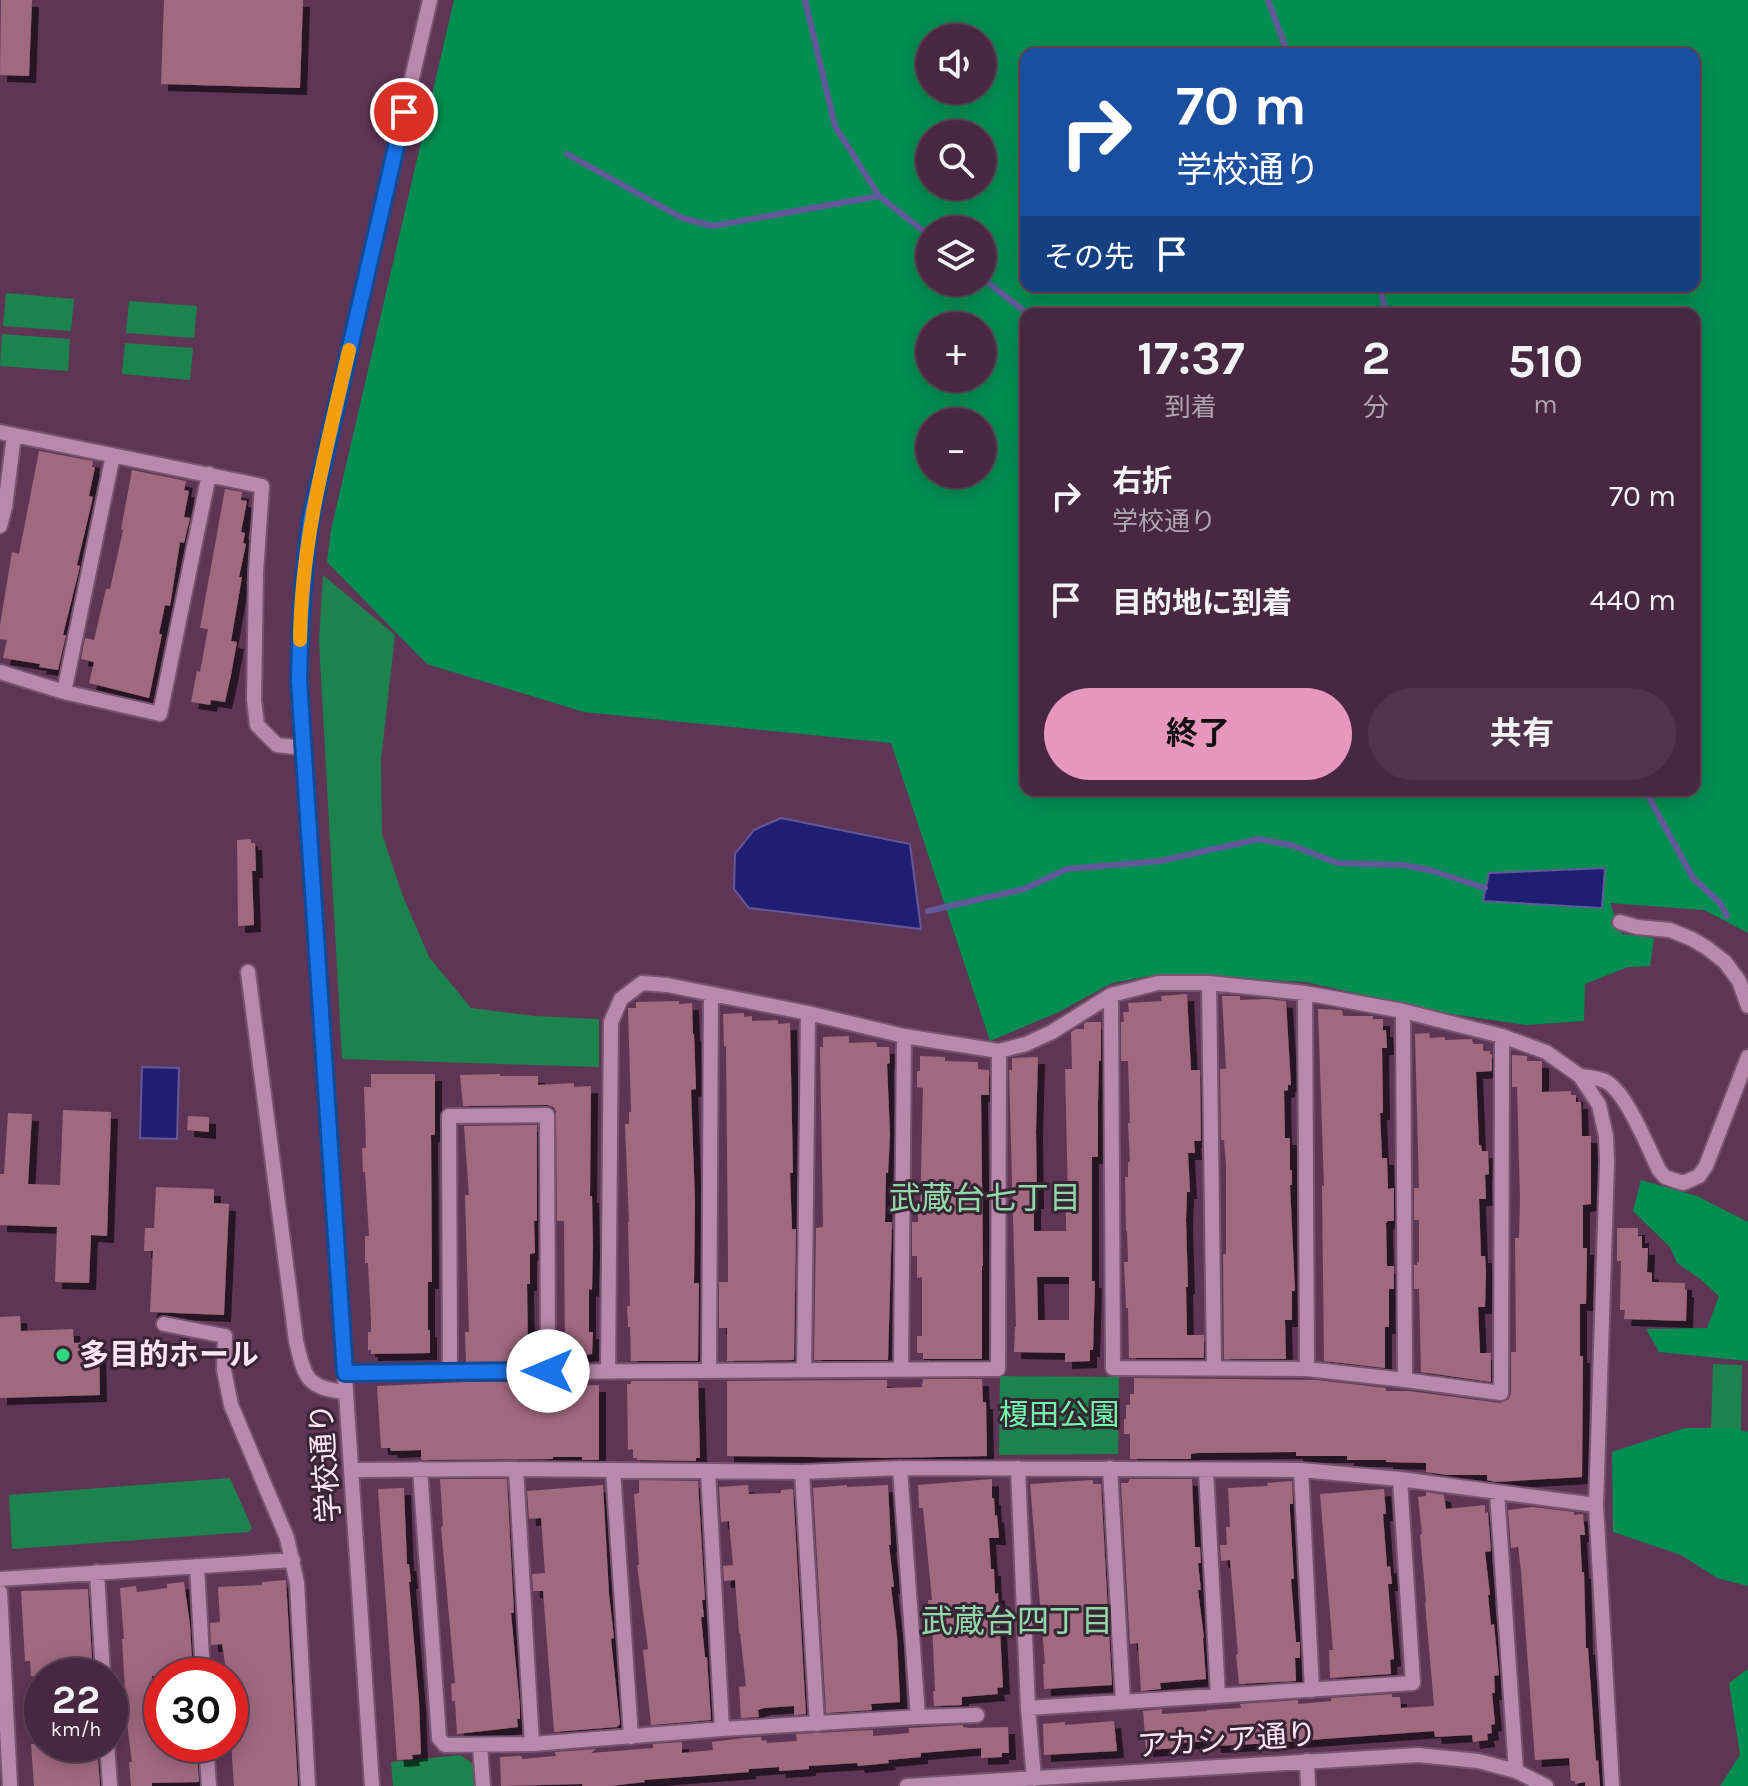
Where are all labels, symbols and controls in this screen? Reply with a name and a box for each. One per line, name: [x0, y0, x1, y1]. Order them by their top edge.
map controls: [916, 24, 996, 488]
button: sound: [916, 24, 996, 104]
text: 70 m: [1176, 73, 1307, 138]
pin: [370, 78, 438, 146]
icon: right: [1044, 80, 1148, 184]
icon: arrive: [382, 90, 426, 134]
button: search: [916, 120, 996, 200]
text: 学校通り: [1176, 149, 1320, 191]
button: layers: [916, 216, 996, 296]
icon: arrive: [1150, 232, 1194, 276]
text: その先: [1044, 239, 1134, 275]
button: +: [916, 312, 996, 392]
text: 17:37: [1137, 330, 1245, 386]
text: 2: [1362, 330, 1391, 386]
text: 510: [1508, 333, 1583, 389]
text: m: [1533, 389, 1557, 420]
text: 到着: [1165, 392, 1217, 423]
text: 分: [1363, 392, 1389, 423]
button: −: [916, 408, 996, 488]
text: 右折: [1112, 463, 1172, 499]
icon: right: [1044, 474, 1088, 518]
text: 70 m: [1609, 478, 1676, 514]
text: 学校通り: [1112, 506, 1216, 537]
icon: arrive: [1044, 578, 1088, 622]
text: 440 m: [1589, 582, 1676, 618]
text: 目的地に到着: [1112, 585, 1292, 621]
button: 終了: [1044, 688, 1352, 780]
button: 共有: [1368, 688, 1676, 780]
district label: 武蔵台七丁目: [889, 1180, 1081, 1217]
position arrow: [506, 1329, 590, 1413]
place label: 多目的ホール: [79, 1337, 259, 1373]
marker: 多目的ホール: [54, 1346, 72, 1364]
park label: 榎田公園: [999, 1397, 1119, 1433]
street label: 学校通り: [303, 1402, 347, 1524]
district label: 武蔵台四丁目: [921, 1603, 1113, 1640]
speed limit sign: 30: [144, 1658, 248, 1762]
text: 22: [52, 1676, 100, 1723]
street label: アカシア通り: [1136, 1716, 1318, 1764]
text: km/h: [51, 1718, 101, 1741]

